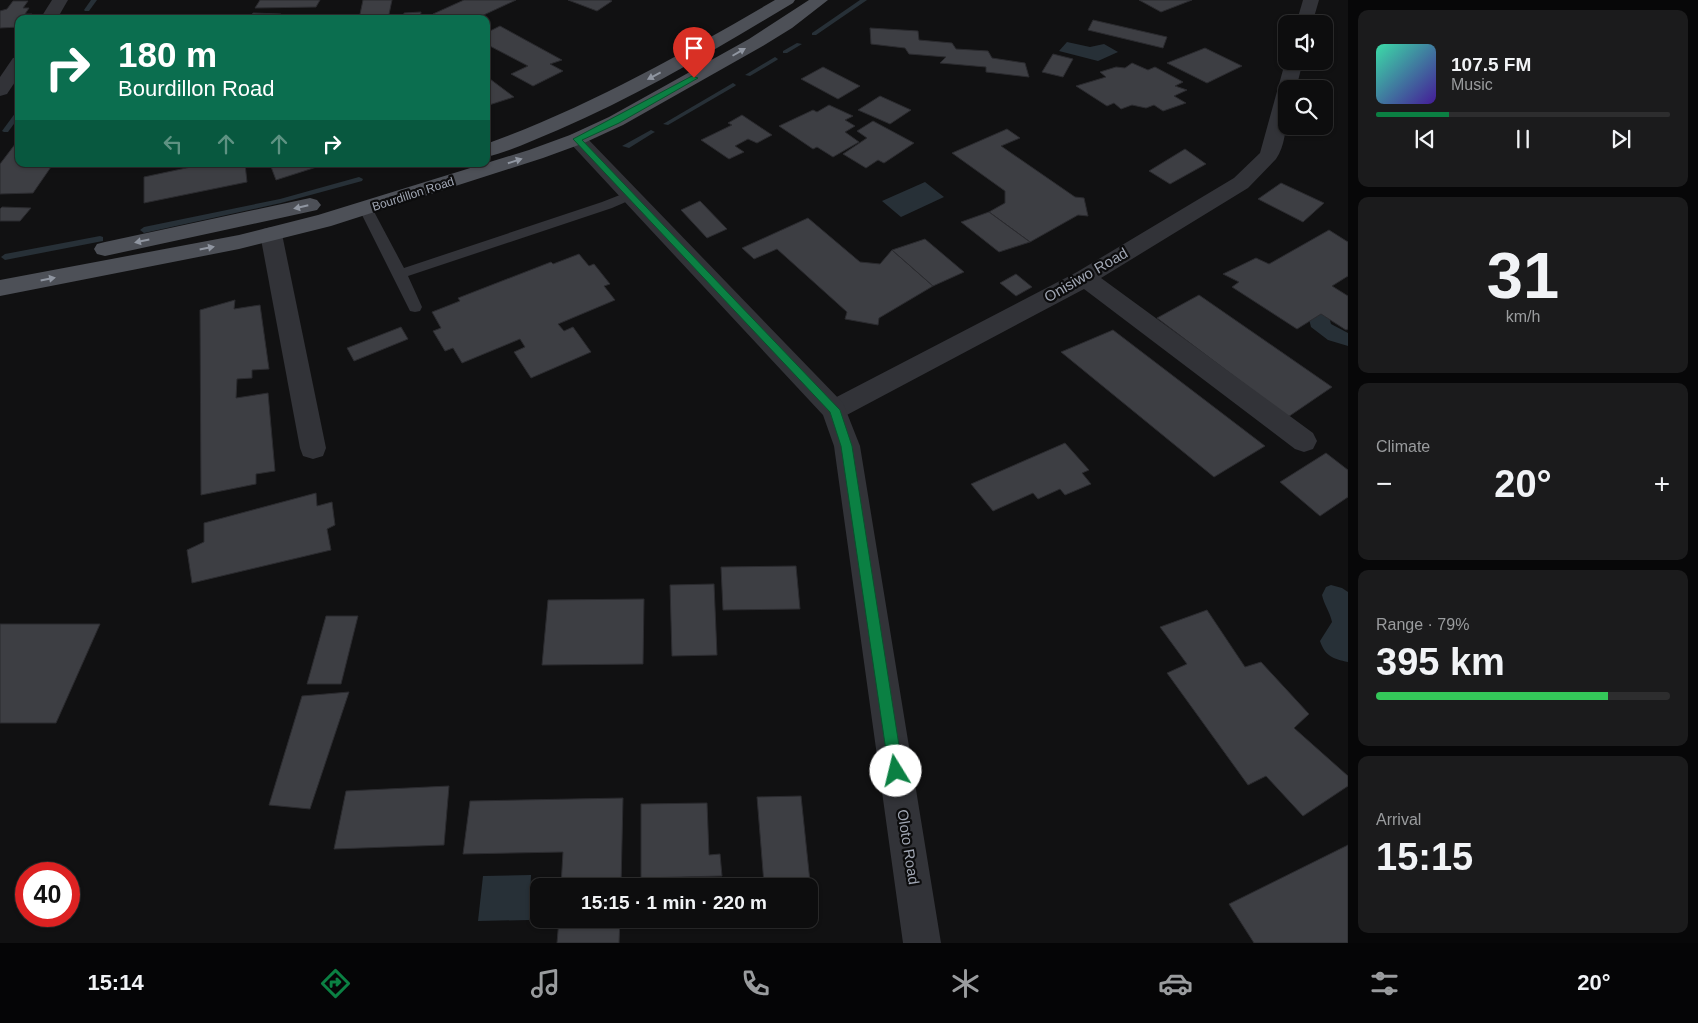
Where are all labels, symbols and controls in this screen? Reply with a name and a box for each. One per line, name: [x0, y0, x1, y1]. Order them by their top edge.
map controls: [1278, 15, 1333, 135]
button: sound: [1278, 15, 1333, 70]
pin: [673, 27, 715, 78]
icon: arrive: [680, 34, 708, 62]
icon: right: [35, 35, 100, 100]
text: 180 m: [118, 35, 217, 74]
one-way arrow: [732, 48, 747, 56]
text: 107.5 FM: [1451, 54, 1531, 75]
one-way arrow: [646, 72, 661, 80]
text: Bourdillon Road: [118, 76, 275, 101]
text: Music: [1451, 76, 1493, 93]
button: search: [1278, 80, 1333, 135]
icon: previous: [1411, 125, 1439, 153]
icon: pause: [1509, 125, 1537, 153]
icon: next: [1607, 125, 1635, 153]
icon: left: [159, 130, 187, 158]
icon: ahead: [212, 130, 240, 158]
icon: ahead: [265, 130, 293, 158]
icon: right: [318, 130, 346, 158]
one-way arrow: [508, 157, 523, 165]
street label: Bourdillon Road: [370, 174, 456, 214]
one-way arrow: [293, 203, 308, 211]
one-way arrow: [134, 237, 149, 245]
text: 31: [1487, 239, 1559, 312]
one-way arrow: [200, 243, 216, 251]
street label: Onisiwo Road: [1041, 244, 1130, 305]
one-way arrow: [40, 275, 56, 283]
text: km/h: [1506, 308, 1540, 325]
text: Climate: [1376, 438, 1430, 455]
text: 20°: [1494, 463, 1552, 505]
text: −: [1376, 468, 1392, 499]
text: +: [1654, 468, 1670, 499]
text: Range · 79%: [1376, 616, 1469, 633]
text: 395 km: [1376, 641, 1505, 683]
position arrow: [869, 744, 921, 796]
street label: Oloto Road: [894, 808, 923, 886]
text: Arrival: [1376, 811, 1421, 828]
text: 15:15: [1376, 836, 1473, 878]
speed limit sign: 40: [15, 862, 80, 927]
text: 15:15 · 1 min · 220 m: [581, 892, 767, 913]
icon: directions: [318, 966, 353, 1001]
icon: music: [528, 966, 563, 1001]
icon: phone: [738, 966, 773, 1001]
icon: climate: [948, 966, 983, 1001]
icon: car: [1158, 966, 1193, 1001]
icon: filters: [1367, 966, 1402, 1001]
text: 15:14: [87, 970, 144, 995]
text: 20°: [1577, 970, 1611, 995]

